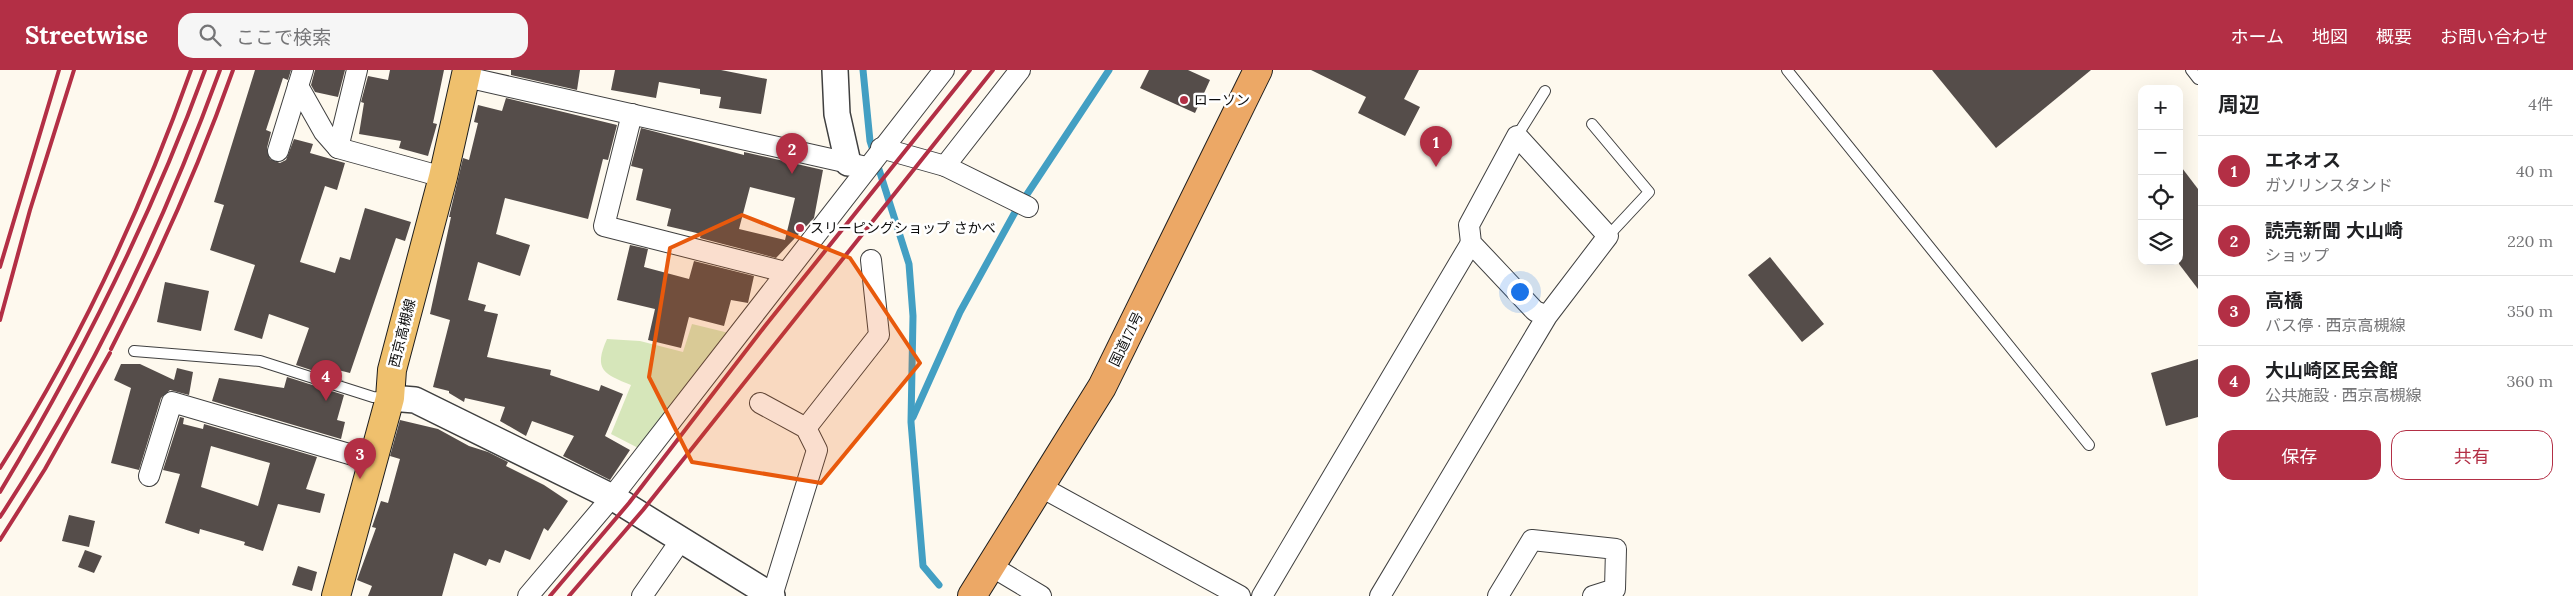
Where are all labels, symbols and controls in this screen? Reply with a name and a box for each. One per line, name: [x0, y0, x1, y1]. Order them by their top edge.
search box: [178, 13, 528, 58]
text: Streetwise: [25, 20, 148, 51]
icon: search: [196, 21, 224, 49]
text: ここで検索: [236, 25, 331, 49]
text: ホーム: [2231, 25, 2284, 48]
text: 地図: [2312, 25, 2348, 48]
text: 概要: [2376, 25, 2412, 48]
text: お問い合わせ: [2440, 25, 2548, 48]
map controls: [2138, 85, 2183, 265]
button: +: [2138, 85, 2183, 130]
place label: ローソン: [1194, 91, 1250, 109]
text: 周辺: [2218, 91, 2260, 118]
marker: ローソン: [1178, 94, 1190, 106]
text: 4件: [2528, 94, 2553, 114]
pin: 1: [1420, 126, 1452, 167]
button: −: [2138, 130, 2183, 175]
pin: 2: [776, 133, 808, 174]
text: エネオス: [2265, 148, 2341, 172]
text: 1: [2231, 161, 2237, 181]
text: 40 m: [2516, 161, 2553, 181]
button: locate: [2138, 175, 2183, 220]
text: ガソリンスタンド: [2265, 175, 2393, 195]
text: 読売新聞 大山崎: [2265, 218, 2403, 242]
place label: スリーピングショップ さかべ: [810, 219, 996, 237]
button: layers: [2138, 220, 2183, 265]
marker: スリーピングショップ さかべ: [794, 222, 806, 234]
text: 2: [2230, 231, 2238, 251]
text: 220 m: [2507, 231, 2553, 251]
text: ショップ: [2265, 245, 2329, 265]
your location: [1507, 279, 1533, 305]
text: 高橋: [2265, 288, 2303, 312]
street label: 西京高槻線: [385, 297, 419, 369]
text: 3: [2230, 301, 2238, 321]
text: 350 m: [2507, 301, 2553, 321]
street label: 国道171号: [1105, 309, 1147, 369]
text: バス停 · 西京高槻線: [2265, 315, 2405, 335]
text: 大山崎区民会館: [2265, 358, 2398, 382]
pin: 4: [310, 360, 342, 401]
text: 4: [2230, 371, 2238, 391]
text: 360 m: [2506, 371, 2553, 391]
text: 公共施設 · 西京高槻線: [2265, 385, 2421, 405]
button: 保存: [2218, 430, 2381, 480]
button: 共有: [2391, 430, 2553, 480]
pin: 3: [344, 438, 376, 479]

